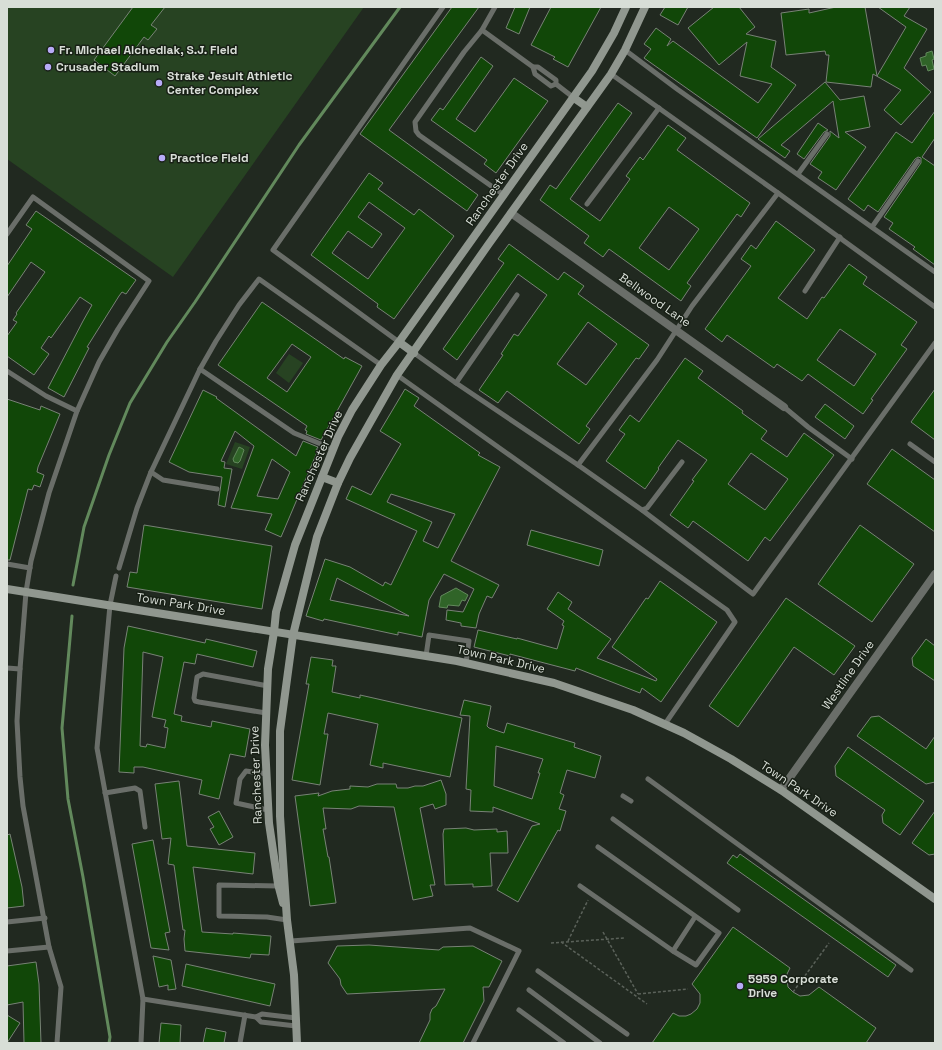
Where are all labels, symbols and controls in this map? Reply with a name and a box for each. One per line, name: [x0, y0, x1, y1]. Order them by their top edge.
place label: Fr. Michael Alchediak, S.J. Field: [59, 42, 237, 58]
marker: Fr. Michael Alchediak, S.J. Field: [46, 45, 56, 55]
place label: Crusader Stadium: [56, 59, 159, 75]
marker: Crusader Stadium: [43, 62, 53, 72]
place label: Strake Jesuit Athletic Center Complex: [167, 68, 293, 98]
marker: Strake Jesuit Athletic Center Complex: [154, 78, 164, 88]
street label: Ranchester Drive: [462, 139, 532, 229]
place label: Practice Field: [170, 150, 249, 166]
marker: Practice Field: [157, 153, 167, 163]
street label: Bellwood Lane: [616, 269, 694, 331]
street label: Ranchester Drive: [292, 408, 346, 504]
street label: Town Park Drive: [135, 589, 227, 619]
street label: Westline Drive: [818, 637, 878, 713]
street label: Town Park Drive: [455, 641, 547, 677]
street label: Ranchester Drive: [246, 726, 266, 824]
street label: Town Park Drive: [757, 757, 841, 821]
place label: 5959 Corporate Drive: [748, 971, 838, 1001]
marker: 5959 Corporate Drive: [735, 981, 745, 991]

